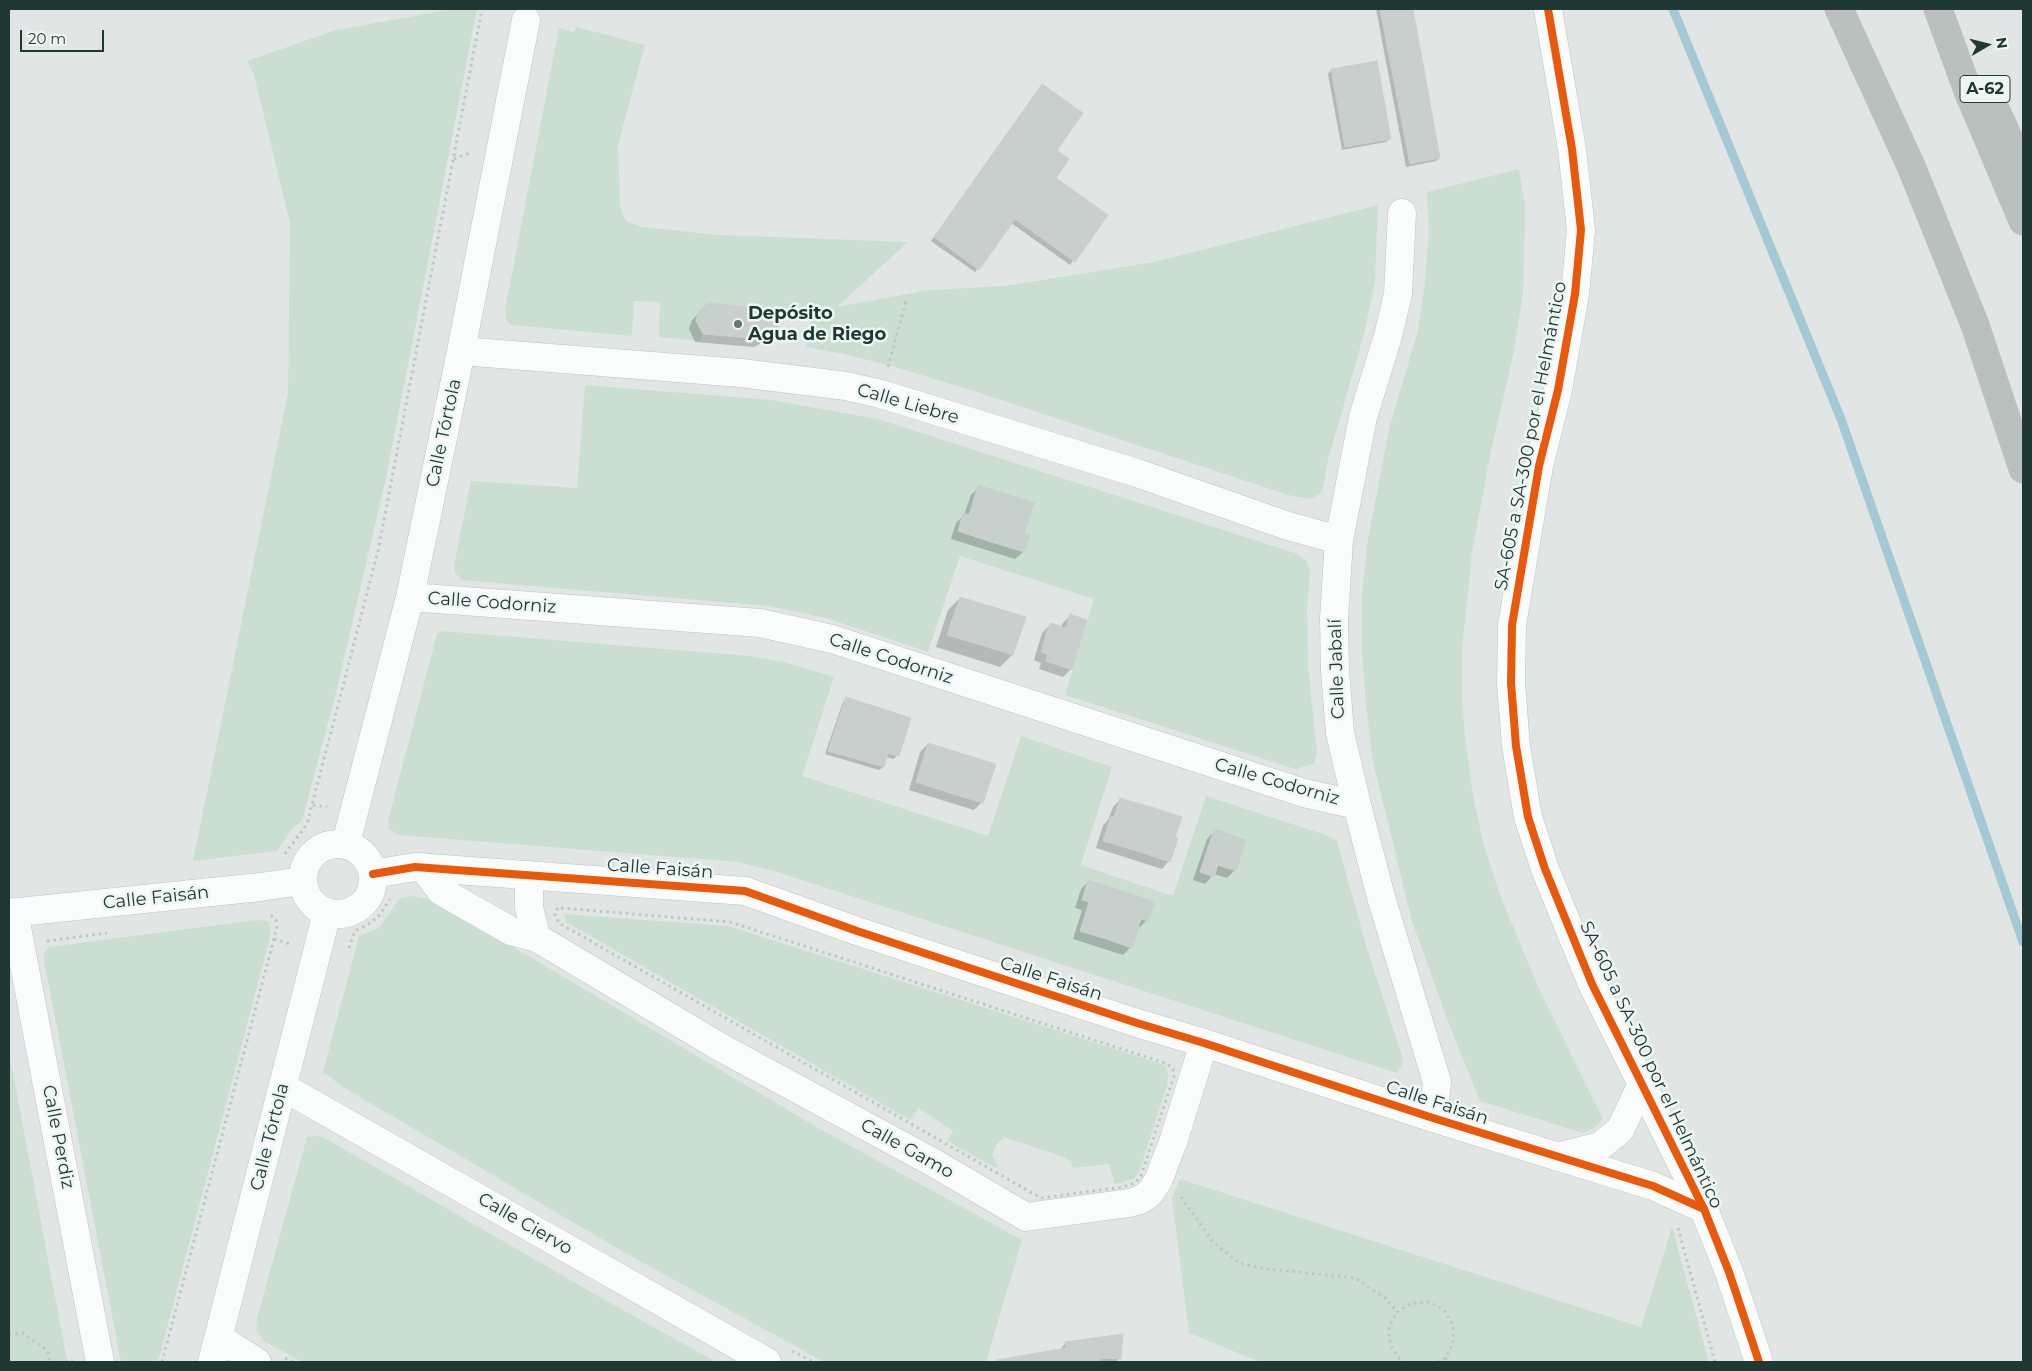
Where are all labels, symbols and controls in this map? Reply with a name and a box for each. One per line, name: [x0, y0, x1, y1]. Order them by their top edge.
scale bar: [22, 20, 106, 52]
north arrow: [1962, 20, 2012, 70]
text: 20 m: [28, 29, 66, 48]
text: N: [1992, 36, 2012, 50]
road number: A-62: [1960, 76, 2010, 102]
street label: SA-605 a SA-300 por el Helmántico: [1490, 280, 1572, 592]
place label: Depósito Agua de Riego: [748, 303, 886, 346]
marker: Depósito Agua de Riego: [732, 318, 744, 330]
street label: Calle Tórtola: [422, 377, 466, 489]
street label: Calle Liebre: [855, 379, 961, 429]
street label: Calle Codorniz: [427, 588, 557, 618]
street label: Calle Jabalí: [1324, 618, 1350, 720]
street label: Calle Codorniz: [826, 629, 956, 689]
street label: Calle Codorniz: [1212, 754, 1342, 810]
street label: Calle Faisán: [606, 855, 714, 883]
street label: Calle Faisán: [102, 882, 210, 914]
street label: SA-605 a SA-300 por el Helmántico: [1575, 918, 1727, 1212]
street label: Calle Faisán: [997, 952, 1105, 1006]
street label: Calle Faisán: [1383, 1076, 1491, 1130]
street label: Calle Tórtola: [246, 1081, 294, 1193]
street label: Calle Perdiz: [37, 1083, 79, 1191]
street label: Calle Gamo: [857, 1114, 957, 1184]
street label: Calle Ciervo: [474, 1188, 576, 1260]

